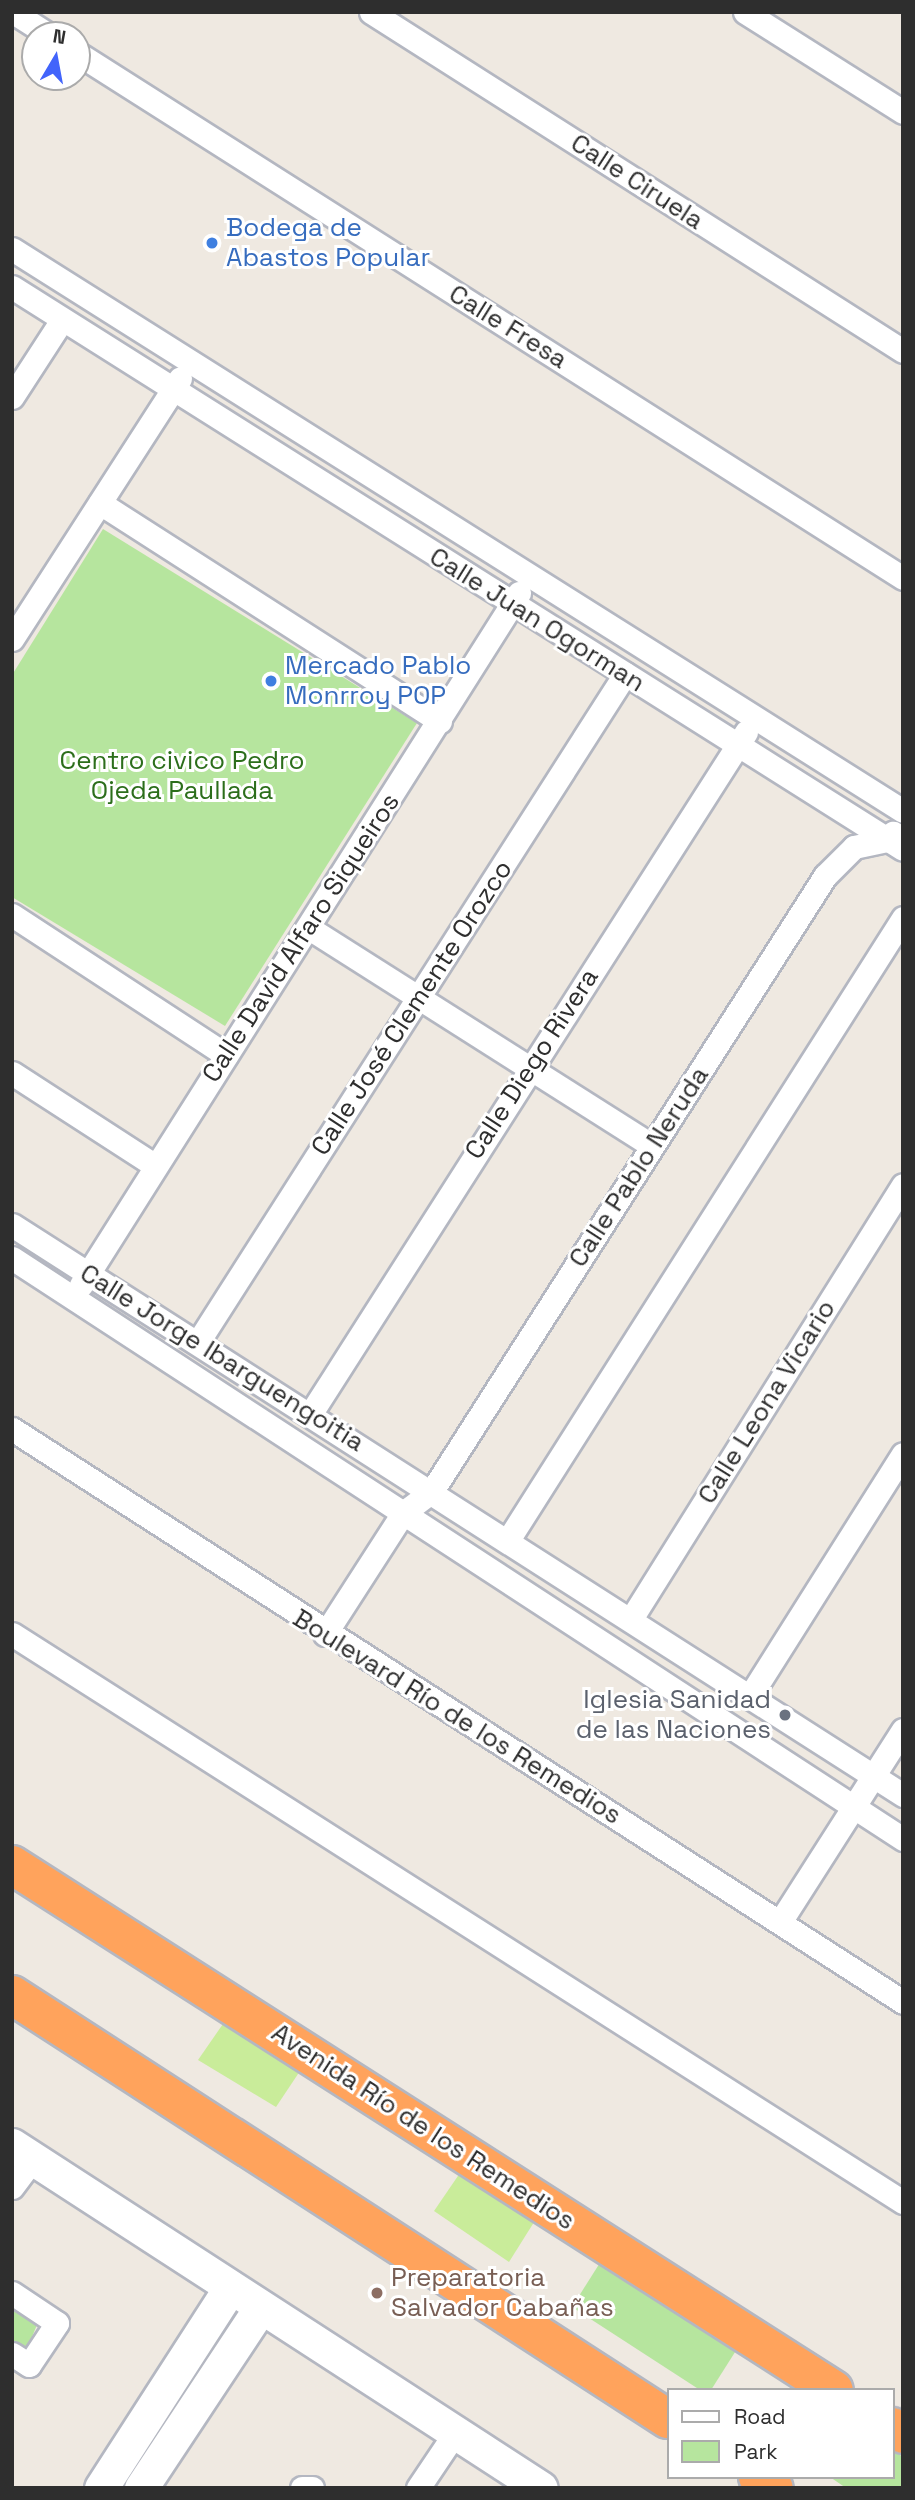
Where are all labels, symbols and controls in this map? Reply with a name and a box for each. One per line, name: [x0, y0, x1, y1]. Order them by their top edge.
north arrow: [21, 21, 91, 91]
text: N: [51, 23, 68, 50]
street label: Calle Ciruela: [565, 128, 709, 236]
place label: Bodega de Abastos Popular: [226, 212, 430, 274]
marker: Bodega de Abastos Popular: [204, 235, 220, 251]
street label: Calle Fresa: [443, 278, 573, 376]
street label: Calle Juan Ogorman: [424, 541, 650, 699]
place label: Mercado Pablo Monrroy POP: [285, 650, 471, 712]
marker: Mercado Pablo Monrroy POP: [263, 673, 279, 689]
park label: Centro civico Pedro Ojeda Paullada: [59, 745, 305, 806]
street label: Calle David Alfaro Siqueiros: [196, 788, 406, 1088]
street label: Calle José Clemente Orozco: [305, 855, 519, 1161]
street label: Calle Diego Rivera: [459, 963, 605, 1165]
street label: Calle Pablo Neruda: [563, 1061, 715, 1273]
street label: Calle Jorge Ibarguengoitia: [74, 1258, 370, 1458]
street label: Calle Leona Vicario: [692, 1294, 842, 1510]
street label: Boulevard Río de los Remedios: [287, 1603, 627, 1831]
place label: Iglesia Sanidad de las Naciones: [576, 1684, 771, 1746]
marker: Iglesia Sanidad de las Naciones: [777, 1707, 793, 1723]
street label: Avenida Río de los Remedios: [266, 2017, 580, 2237]
place label: Preparatoria Salvador Cabañas: [391, 2262, 614, 2324]
marker: Preparatoria Salvador Cabañas: [369, 2285, 385, 2301]
legend: [666, 2388, 894, 2479]
text: Road: [734, 2403, 786, 2430]
text: Park: [734, 2438, 778, 2465]

